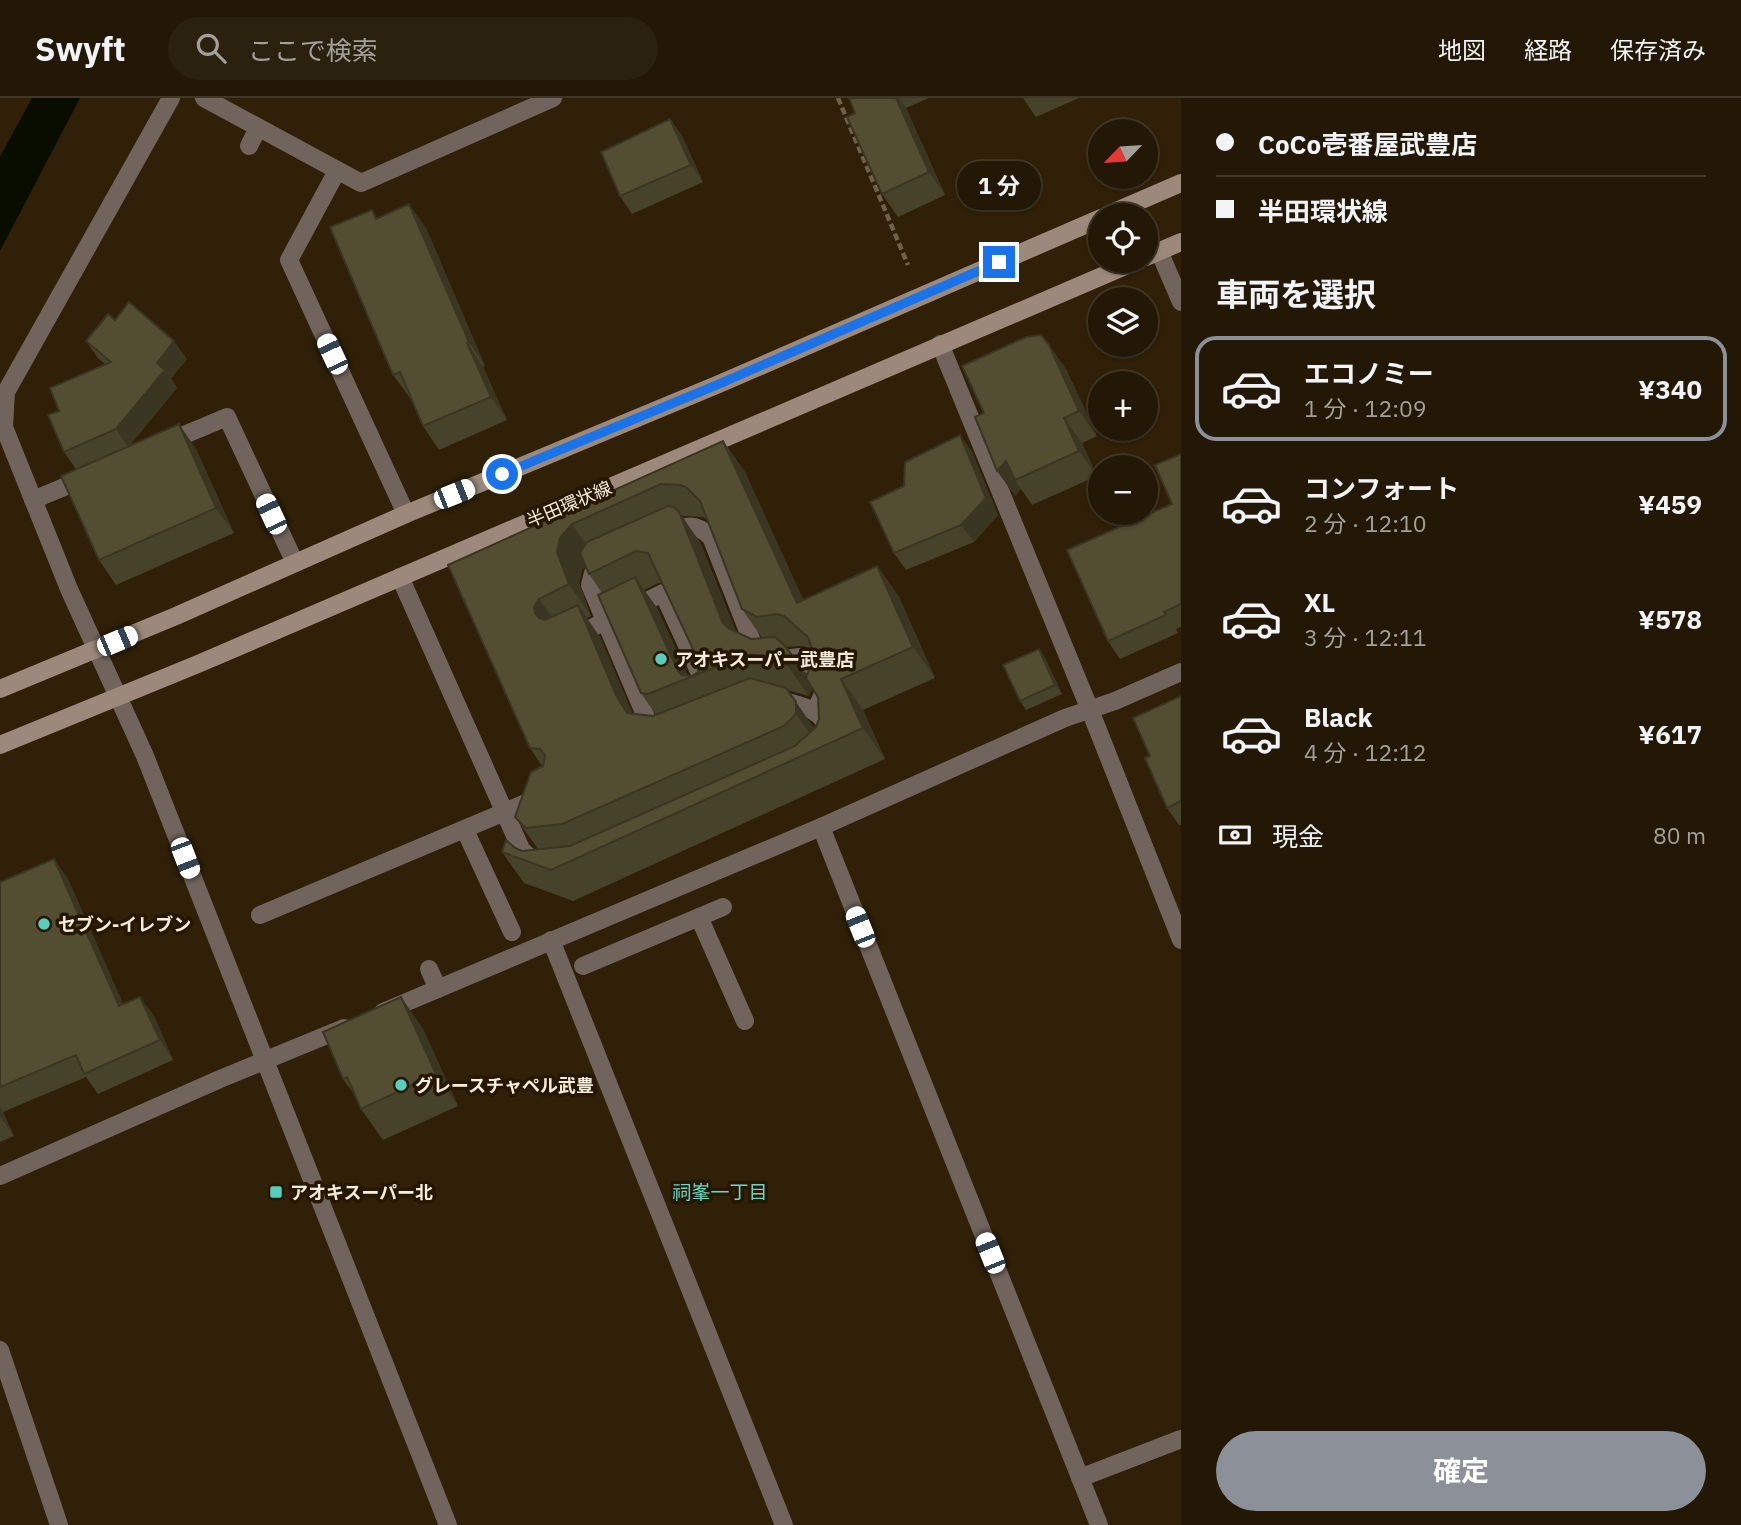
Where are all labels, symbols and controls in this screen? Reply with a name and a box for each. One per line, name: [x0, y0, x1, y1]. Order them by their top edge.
search box: [168, 17, 658, 80]
text: Swyft: [35, 27, 126, 70]
icon: search: [192, 29, 230, 67]
text: ここで検索: [248, 33, 378, 67]
text: 地図: [1438, 34, 1486, 66]
text: 経路: [1524, 34, 1572, 66]
text: 保存済み: [1610, 34, 1706, 66]
north arrow: [1088, 119, 1158, 189]
map controls: [1088, 119, 1158, 525]
text: CoCo壱番屋武豊店: [1258, 127, 1477, 161]
callout: 1 分: [957, 160, 1041, 209]
text: 1 分: [978, 170, 1020, 200]
text: 半田環状線: [1258, 194, 1388, 228]
button: locate: [1088, 203, 1158, 273]
route end: [983, 246, 1015, 278]
text: 車両を選択: [1216, 273, 1376, 315]
button: layers: [1088, 287, 1158, 357]
car: [314, 331, 351, 377]
text: エコノミー: [1304, 356, 1434, 390]
icon: car: [1220, 357, 1283, 420]
button: +: [1088, 371, 1158, 441]
text: ¥340: [1638, 372, 1702, 406]
text: 1 分 · 12:09: [1304, 393, 1427, 423]
button: −: [1088, 455, 1158, 525]
route start: [486, 458, 518, 490]
text: コンフォート: [1304, 471, 1459, 505]
icon: car: [1220, 472, 1283, 535]
car: [431, 476, 478, 512]
street label: 半田環状線: [523, 476, 615, 532]
text: ¥459: [1638, 487, 1702, 521]
car: [253, 491, 290, 537]
text: 2 分 · 12:10: [1304, 508, 1427, 538]
text: XL: [1304, 585, 1335, 619]
icon: car: [1220, 587, 1283, 650]
text: ¥578: [1638, 602, 1702, 636]
text: 3 分 · 12:11: [1304, 622, 1427, 652]
car: [94, 623, 141, 659]
place label: アオキスーパー武豊店: [675, 648, 854, 671]
marker: アオキスーパー武豊店: [653, 651, 669, 667]
text: Black: [1304, 700, 1372, 734]
icon: car: [1220, 702, 1283, 765]
text: ¥617: [1638, 717, 1702, 751]
text: 4 分 · 12:12: [1304, 737, 1427, 767]
icon: cash: [1216, 816, 1254, 854]
text: 現金: [1272, 819, 1324, 853]
text: 80 m: [1653, 820, 1706, 850]
car: [168, 835, 203, 881]
car: [843, 904, 878, 950]
place label: セブン-イレブン: [58, 913, 191, 936]
marker: セブン-イレブン: [36, 916, 52, 932]
place label: グレースチャペル武豊: [415, 1074, 594, 1097]
marker: グレースチャペル武豊: [393, 1077, 409, 1093]
district label: 祠峯一丁目: [672, 1180, 768, 1204]
place label: アオキスーパー北: [290, 1181, 433, 1204]
marker: アオキスーパー北: [268, 1184, 284, 1200]
car: [973, 1230, 1008, 1276]
button: 確定: [1216, 1431, 1706, 1511]

